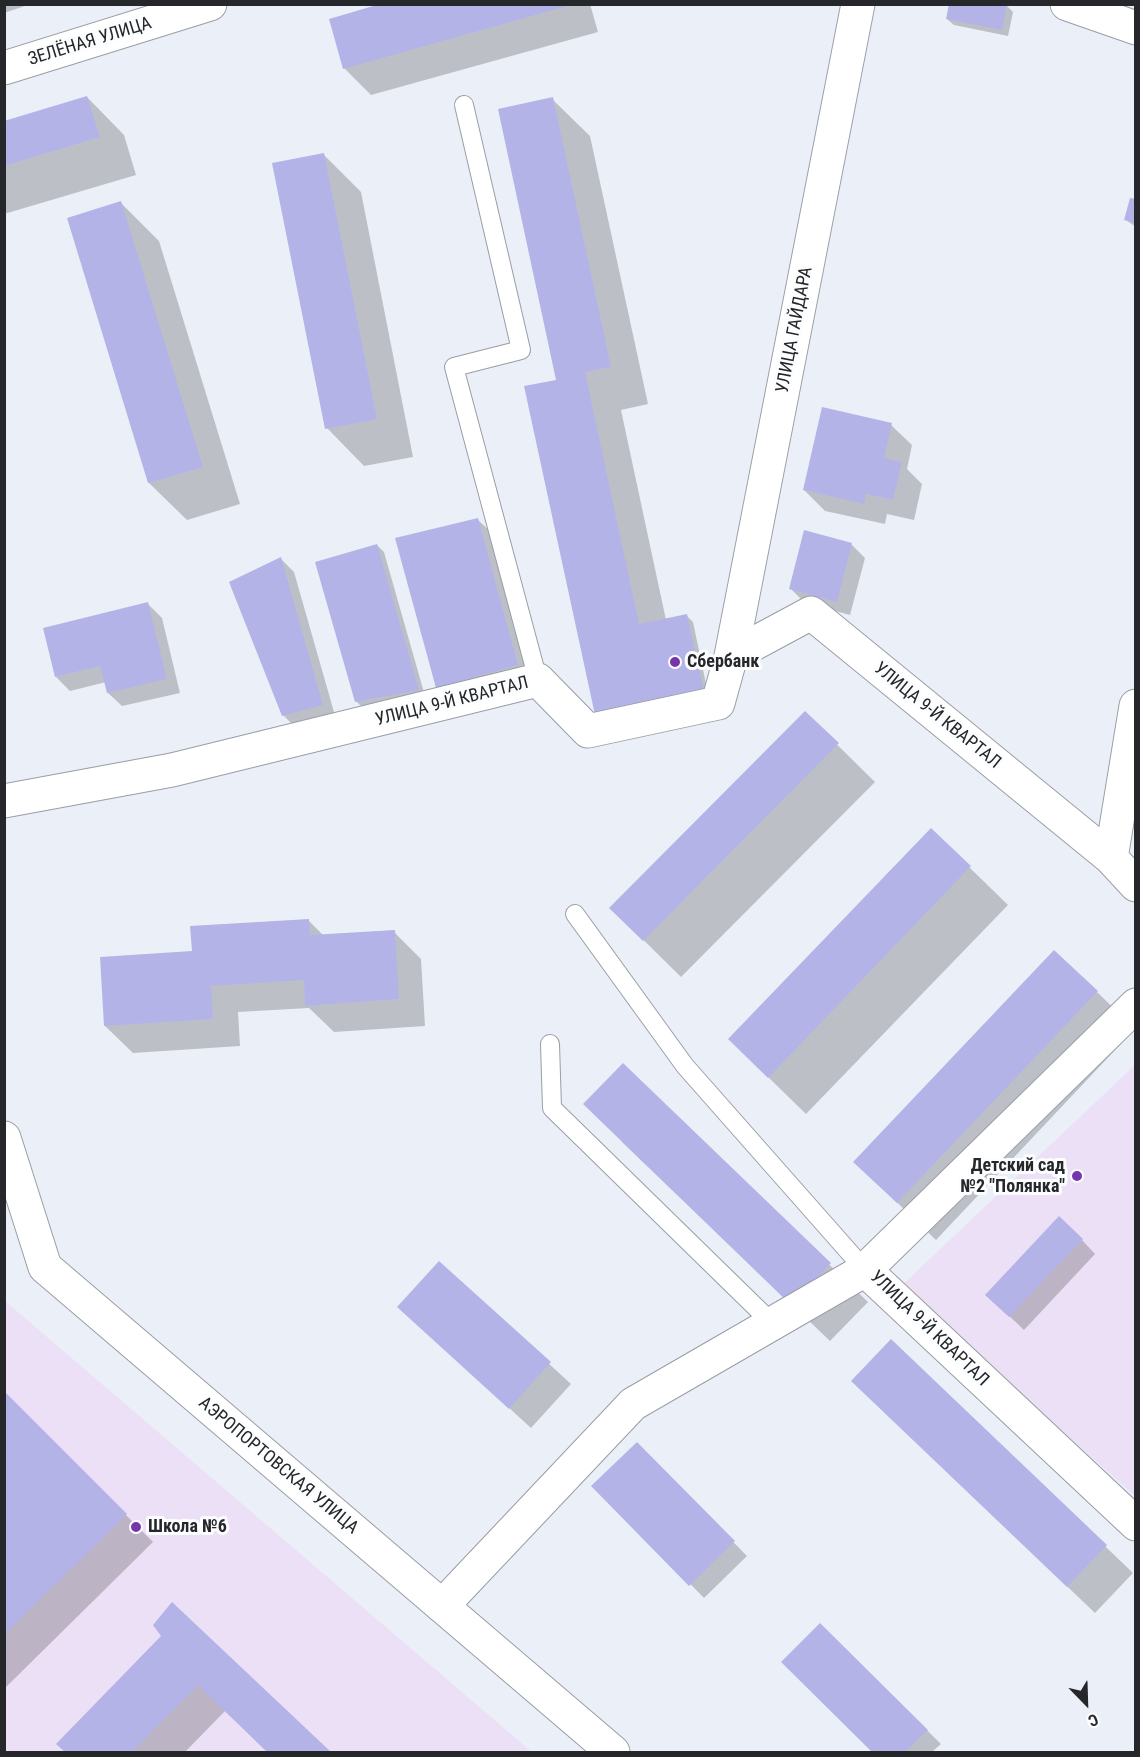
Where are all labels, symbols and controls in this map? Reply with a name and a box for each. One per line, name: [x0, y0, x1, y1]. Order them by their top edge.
street label: ЗЕЛЁНАЯ УЛИЦА: [26, 13, 154, 71]
street label: УЛИЦА ГАЙДАРА: [772, 265, 818, 395]
place label: Сбербанк: [687, 651, 759, 673]
marker: Сбербанк: [668, 655, 682, 669]
street label: УЛИЦА 9-Й КВАРТАЛ: [869, 658, 1005, 774]
street label: УЛИЦА 9-Й КВАРТАЛ: [373, 673, 531, 731]
place label: Детский сад №2 "Полянка": [960, 1155, 1065, 1198]
marker: Детский сад №2 "Полянка": [1070, 1169, 1084, 1183]
street label: УЛИЦА 9-Й КВАРТАЛ: [865, 1267, 993, 1391]
street label: АЭРОПОРТОВСКАЯ УЛИЦА: [194, 1393, 362, 1539]
place label: Школа №6: [148, 1516, 227, 1538]
marker: Школа №6: [129, 1520, 143, 1534]
north arrow: [1056, 1673, 1116, 1733]
text: С: [1085, 1710, 1101, 1731]

